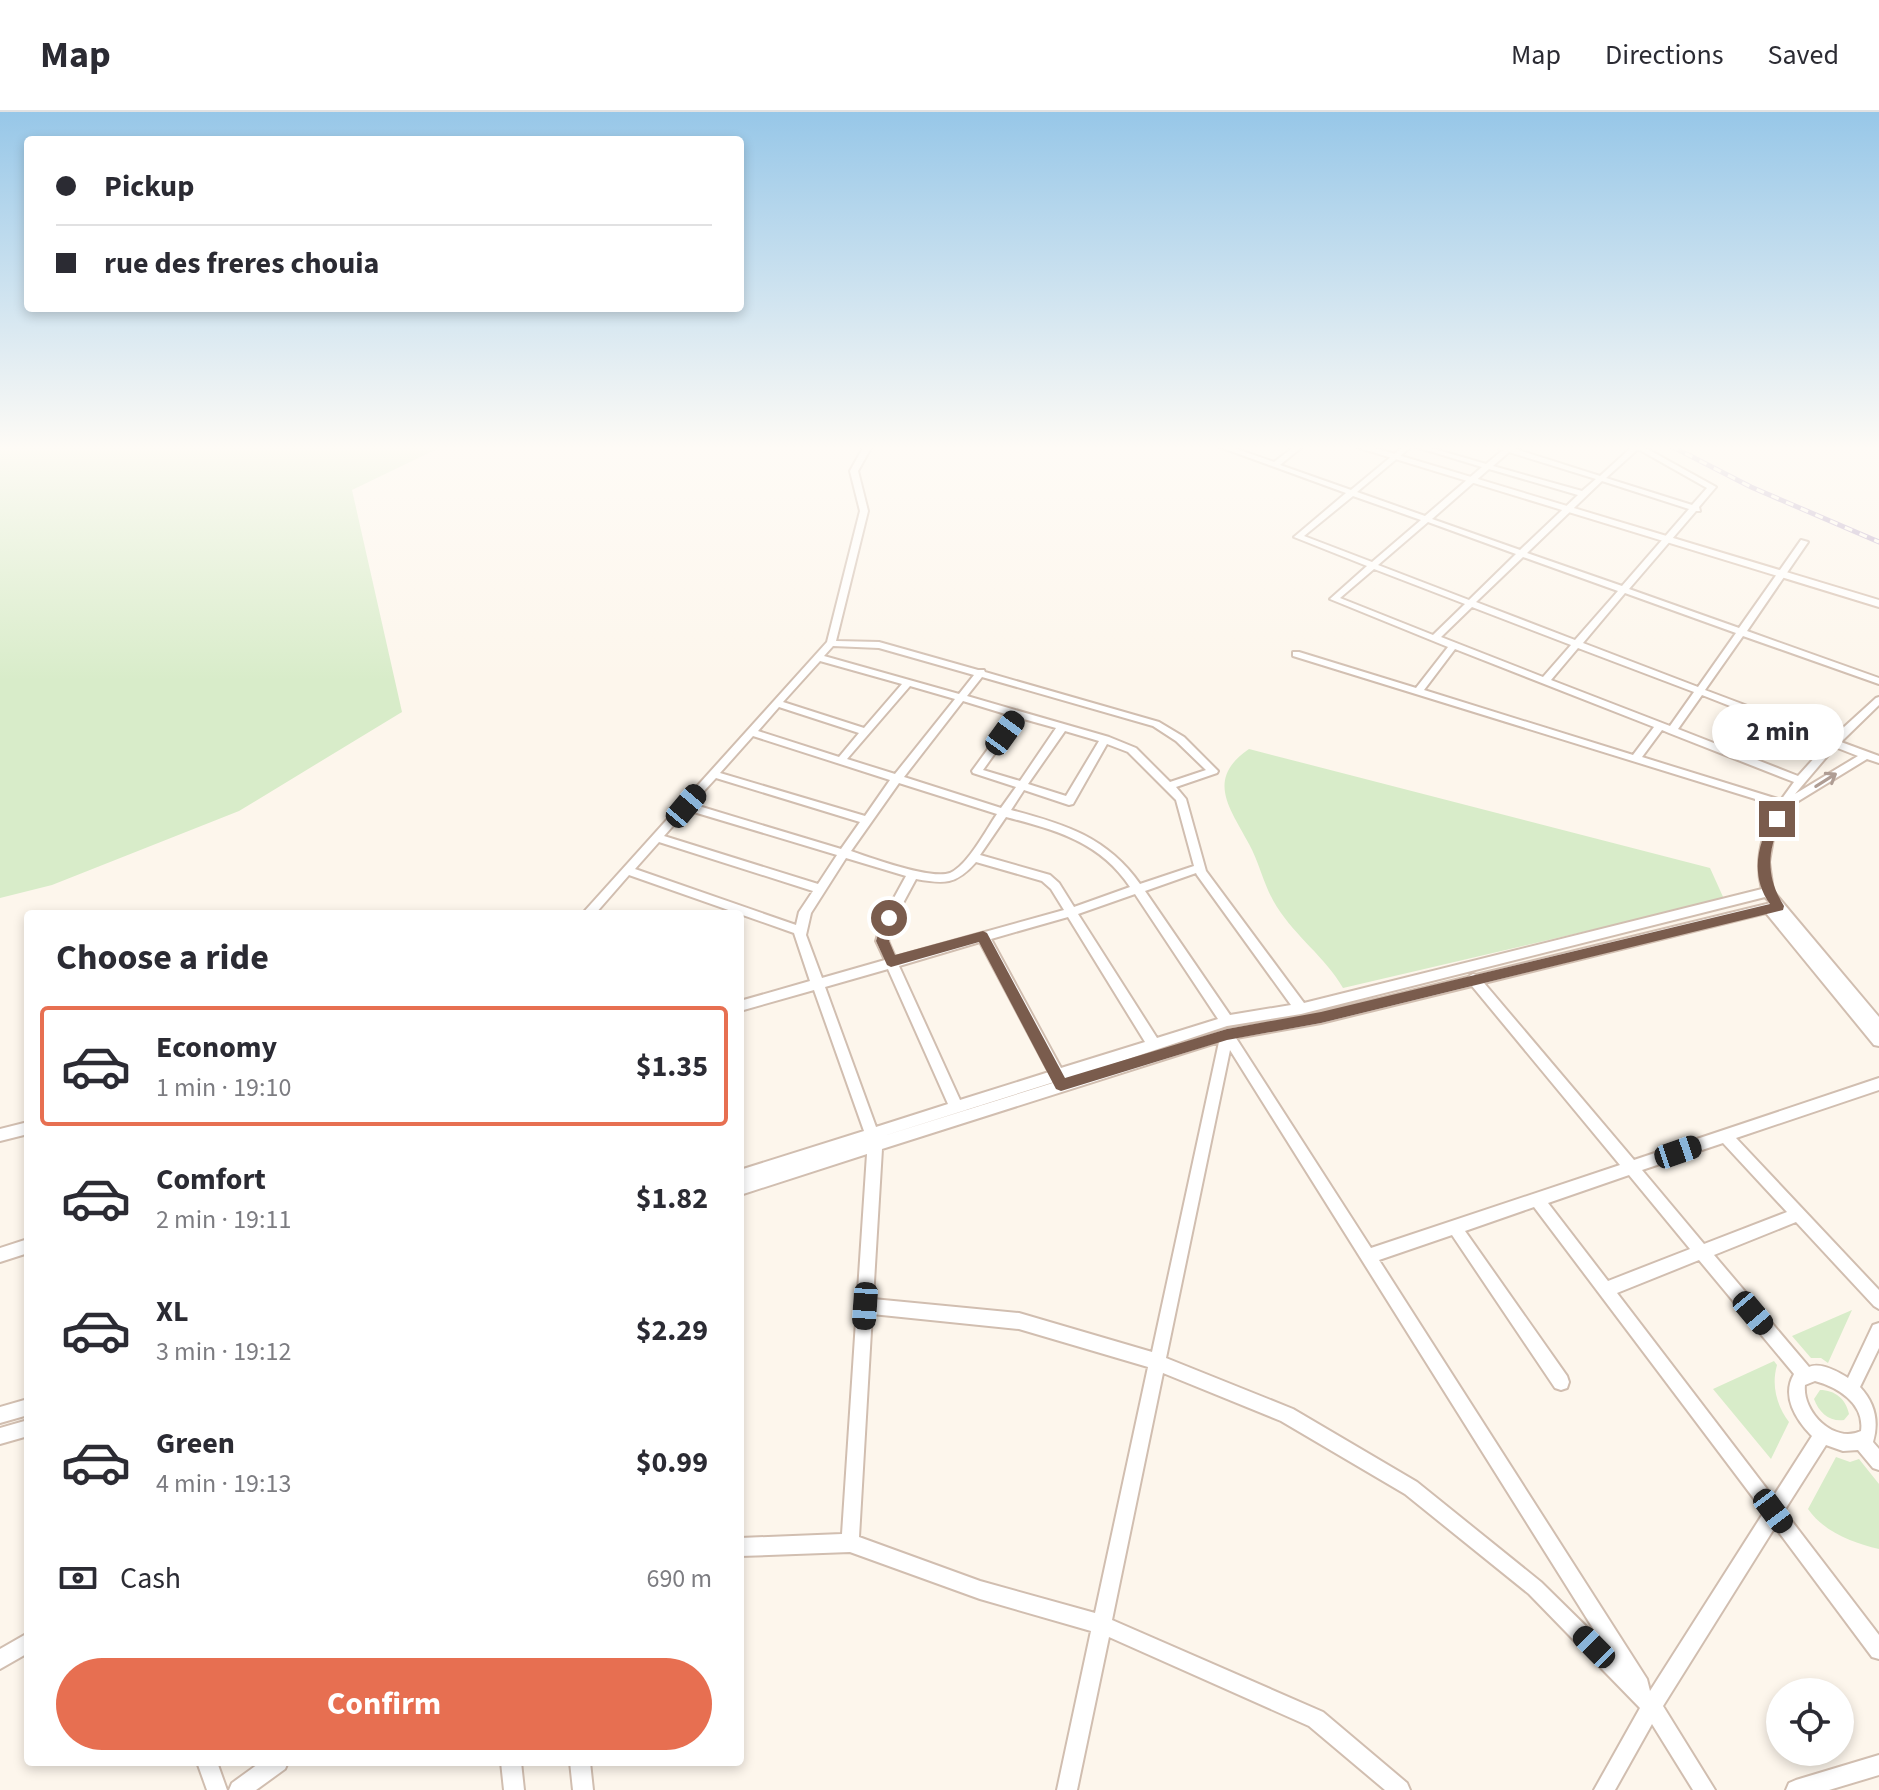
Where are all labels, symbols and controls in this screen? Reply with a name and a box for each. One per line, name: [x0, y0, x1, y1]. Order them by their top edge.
text: Map: [40, 28, 111, 82]
text: Map: [1511, 35, 1561, 75]
text: Directions: [1605, 35, 1724, 75]
text: Saved: [1768, 35, 1839, 75]
text: Pickup: [104, 165, 194, 208]
text: rue des freres chouia: [104, 242, 379, 285]
callout: 2 min: [1711, 703, 1843, 759]
car: [981, 707, 1029, 759]
text: 2 min: [1746, 713, 1810, 750]
one-way arrow: [1814, 771, 1837, 787]
car: [661, 780, 711, 832]
route end: [1759, 801, 1795, 837]
route start: [871, 900, 907, 936]
text: Choose a ride: [56, 932, 269, 983]
text: Economy: [156, 1026, 277, 1069]
icon: car: [60, 1030, 132, 1102]
text: $1.35: [636, 1045, 708, 1088]
text: 1 min · 19:10: [156, 1069, 291, 1106]
car: [1651, 1133, 1705, 1171]
text: Comfort: [156, 1158, 266, 1201]
icon: car: [60, 1162, 132, 1234]
text: $1.82: [636, 1177, 708, 1220]
text: 2 min · 19:11: [156, 1201, 291, 1238]
car: [851, 1281, 879, 1331]
car: [1728, 1287, 1778, 1339]
text: XL: [156, 1290, 189, 1333]
icon: car: [60, 1294, 132, 1366]
text: $2.29: [636, 1309, 708, 1352]
text: 3 min · 19:12: [156, 1333, 291, 1370]
text: Green: [156, 1422, 235, 1465]
icon: car: [60, 1426, 132, 1498]
text: $0.99: [636, 1441, 708, 1484]
text: 4 min · 19:13: [156, 1465, 291, 1502]
car: [1749, 1485, 1797, 1537]
icon: cash: [56, 1556, 100, 1600]
text: Cash: [120, 1557, 181, 1600]
text: 690 m: [646, 1560, 712, 1597]
car: [1569, 1622, 1619, 1672]
button: Confirm: [56, 1658, 712, 1750]
map controls: [1766, 1678, 1854, 1766]
button: locate: [1766, 1678, 1854, 1766]

